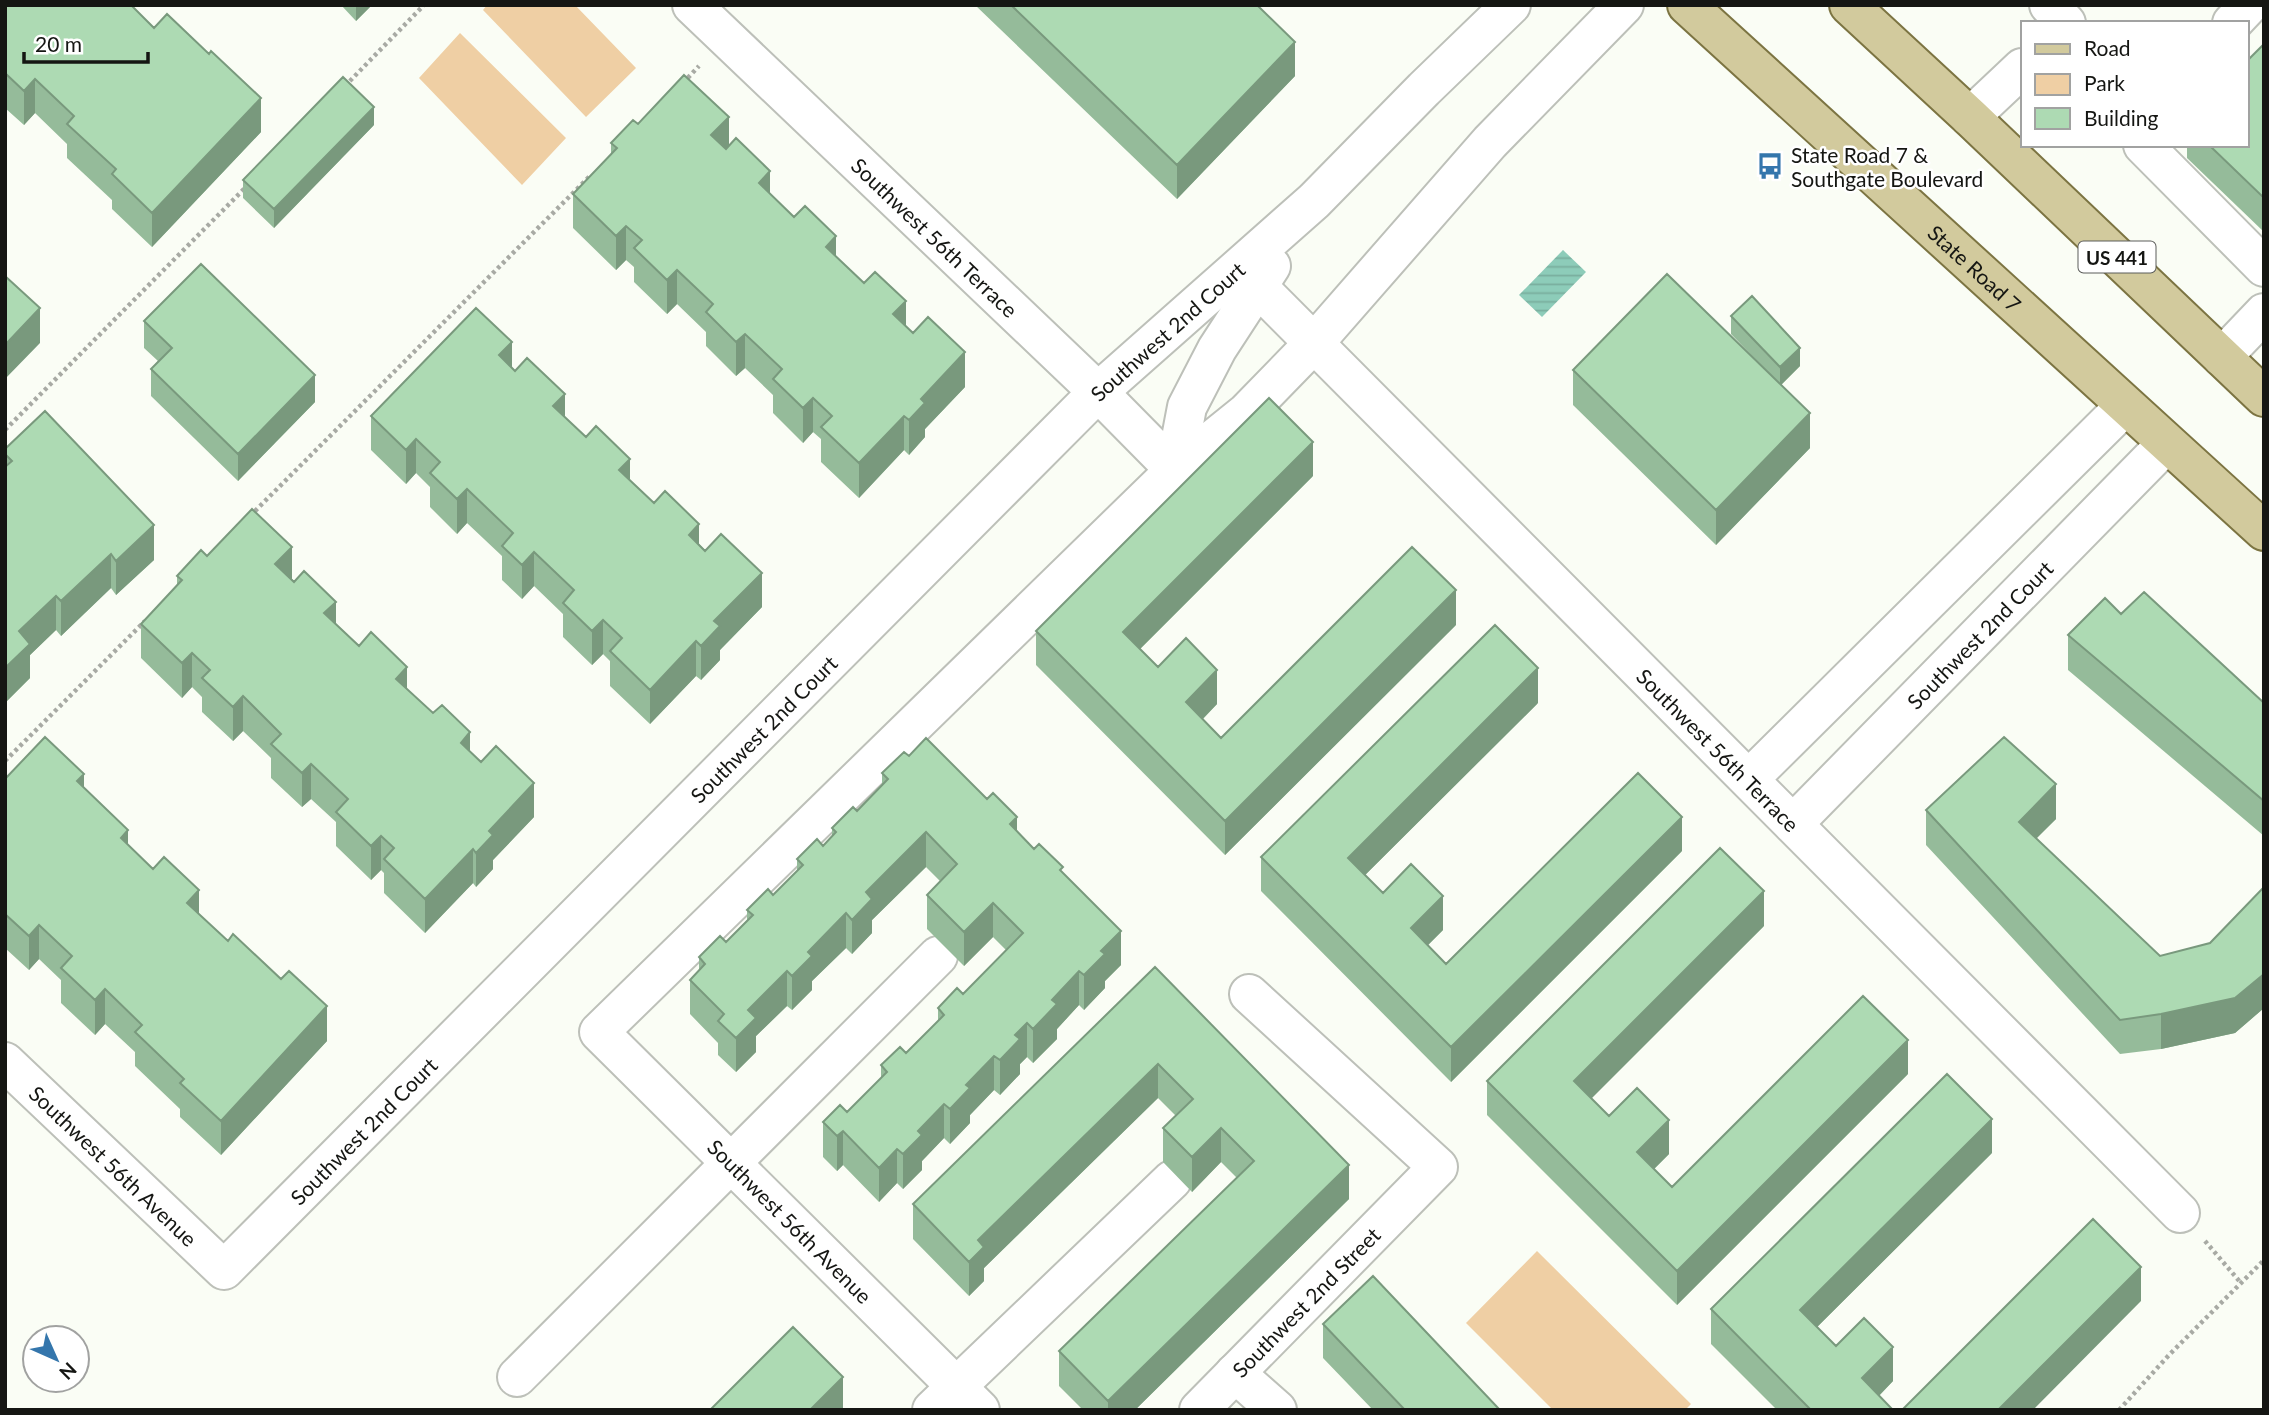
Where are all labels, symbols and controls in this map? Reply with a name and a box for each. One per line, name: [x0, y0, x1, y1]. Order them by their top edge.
scale bar: [24, 21, 149, 65]
legend: [2021, 21, 2248, 147]
text: 20 m: [35, 31, 82, 56]
text: Road: [2084, 35, 2131, 60]
text: Park: [2084, 70, 2125, 95]
text: Building: [2084, 105, 2159, 130]
place label: State Road 7 & Southgate Boulevard: [1791, 142, 1983, 191]
bus stop icon: State Road 7 & Southgate Boulevard: [1755, 151, 1785, 181]
street label: Southwest 56th Terrace: [847, 152, 1023, 322]
street label: State Road 7: [1924, 219, 2027, 316]
road number: US 441: [2078, 242, 2156, 272]
street label: Southwest 2nd Court: [1085, 256, 1250, 405]
street label: Southwest 2nd Court: [1901, 555, 2058, 713]
street label: Southwest 2nd Court: [684, 649, 842, 807]
street label: Southwest 56th Terrace: [1632, 663, 1805, 836]
street label: Southwest 2nd Court: [284, 1051, 442, 1209]
street label: Southwest 56th Avenue: [25, 1080, 203, 1251]
street label: Southwest 56th Avenue: [703, 1134, 877, 1308]
street label: Southwest 2nd Street: [1227, 1221, 1385, 1382]
north arrow: [21, 1324, 91, 1394]
text: N: [55, 1358, 82, 1385]

